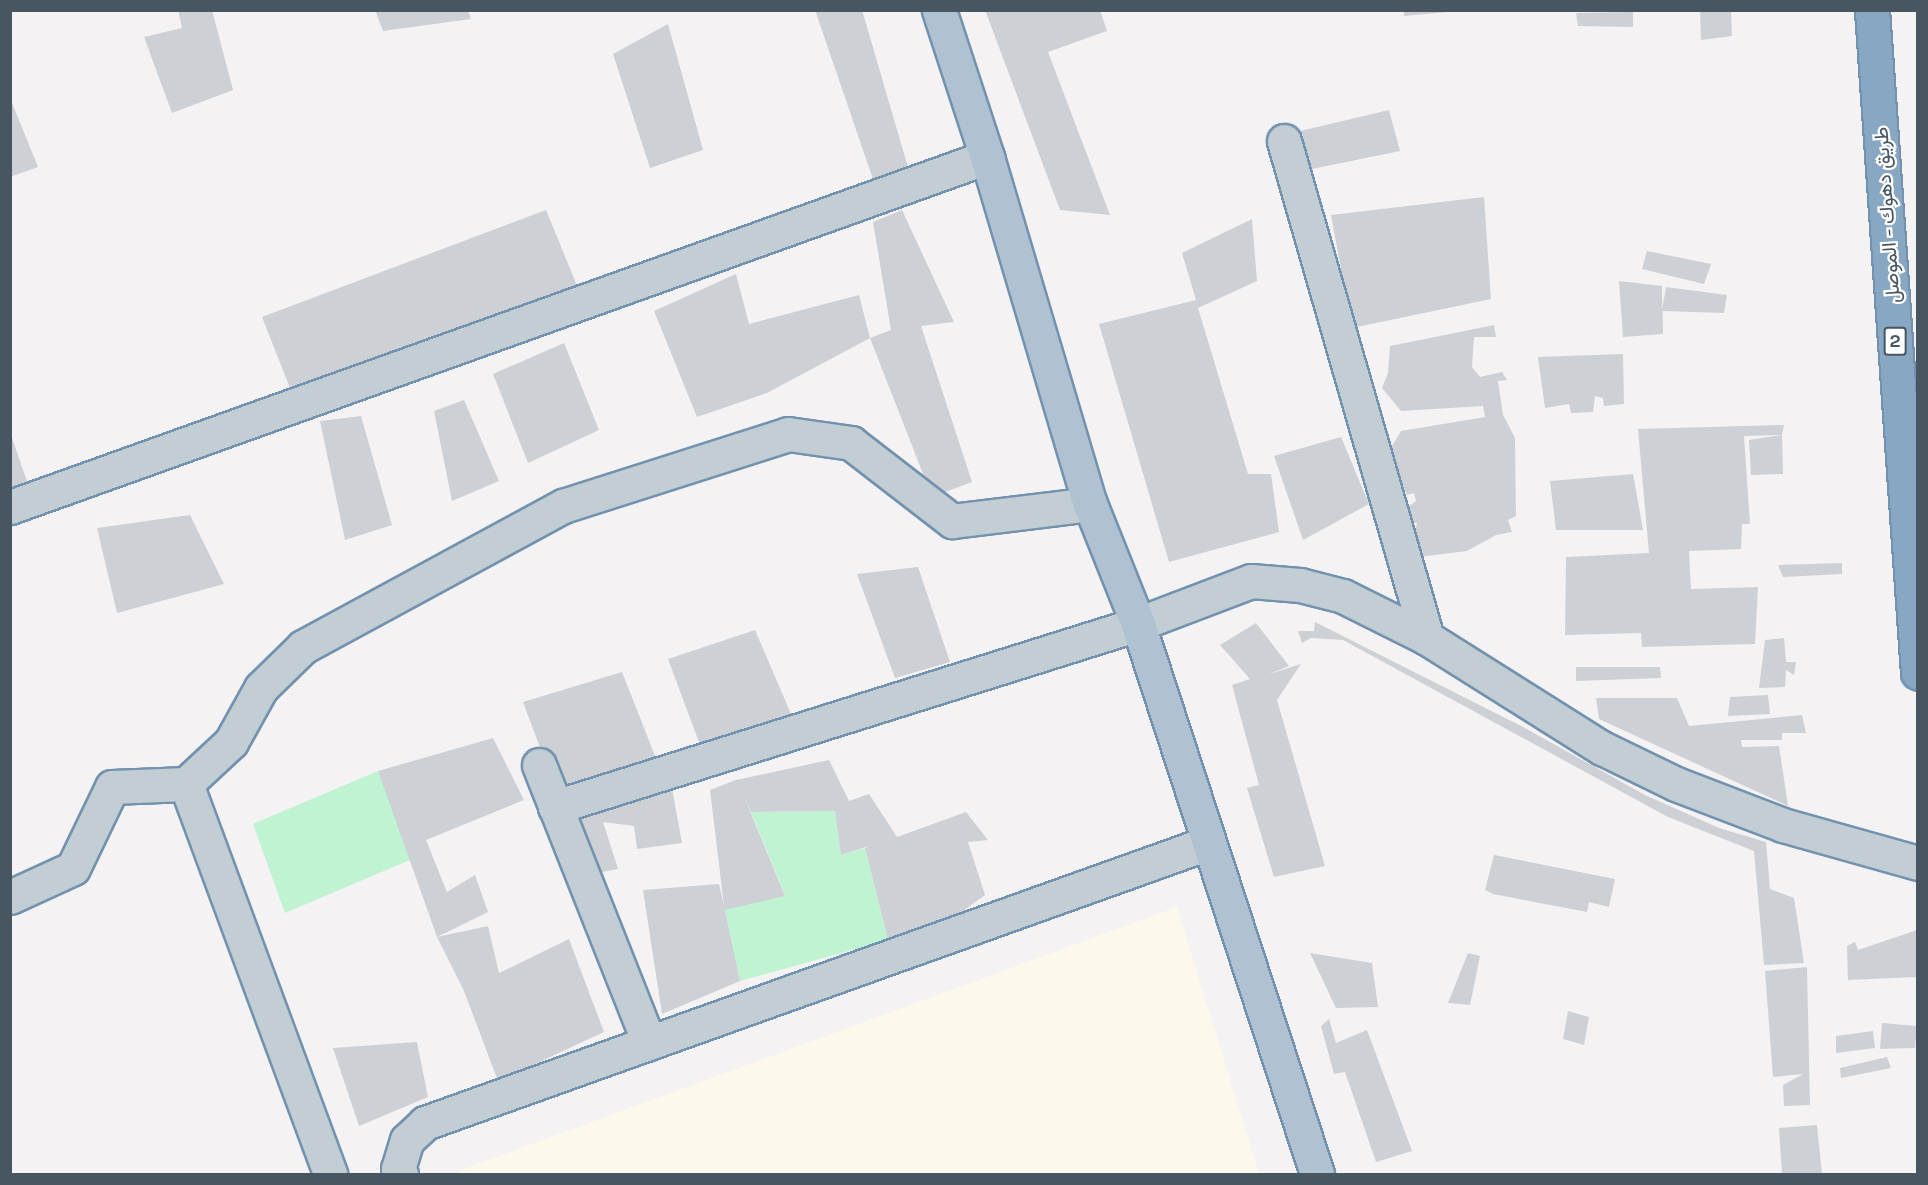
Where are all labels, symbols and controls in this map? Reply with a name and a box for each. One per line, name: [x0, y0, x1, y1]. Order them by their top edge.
street label: طريق دهوك - الموصل: [1869, 125, 1905, 305]
road number: 2: [1883, 326, 1907, 356]

